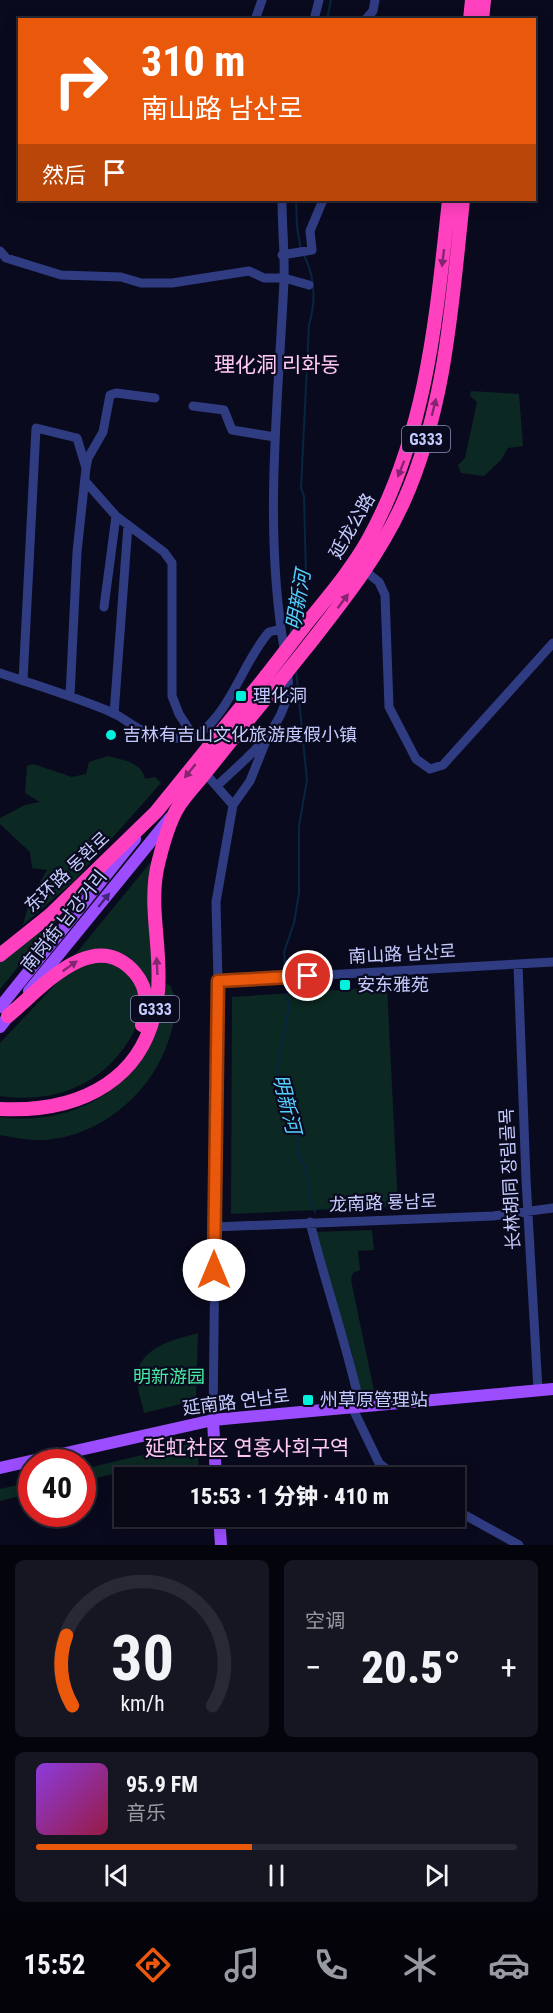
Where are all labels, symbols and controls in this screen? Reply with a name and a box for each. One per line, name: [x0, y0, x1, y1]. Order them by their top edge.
text: 310 m: [141, 37, 246, 86]
icon: right: [42, 42, 120, 120]
text: 南山路 남산로: [141, 93, 303, 125]
icon: arrive: [98, 156, 131, 189]
text: 然后: [42, 163, 86, 188]
one-way arrow: [438, 248, 447, 267]
district label: 理化洞 리화동: [214, 353, 340, 377]
one-way arrow: [430, 398, 440, 417]
road number: G333: [402, 426, 450, 452]
one-way arrow: [396, 460, 405, 478]
street label: 延龙公路: [324, 489, 379, 562]
water label: 明新河: [281, 564, 316, 632]
one-way arrow: [337, 593, 349, 609]
place label: 理化洞: [253, 685, 307, 706]
marker: 理化洞: [234, 689, 248, 703]
place label: 吉林有吉山文化旅游度假小镇: [123, 724, 357, 745]
marker: 吉林有吉山文化旅游度假小镇: [104, 728, 118, 742]
one-way arrow: [184, 763, 196, 778]
street label: 东环路 동환로: [20, 827, 113, 916]
street label: 南岗街 남강거리: [16, 866, 111, 976]
one-way arrow: [97, 893, 109, 908]
street label: 南山路 남산로: [348, 940, 456, 967]
pin: [282, 950, 333, 1001]
one-way arrow: [153, 956, 162, 975]
icon: arrive: [291, 959, 324, 992]
one-way arrow: [61, 960, 77, 972]
place label: 安东雅苑: [357, 974, 429, 995]
marker: 安东雅苑: [338, 978, 352, 992]
road number: G333: [131, 996, 179, 1022]
water label: 明新河: [268, 1072, 307, 1140]
street label: 长林胡同 장림골목: [495, 1107, 524, 1251]
street label: 龙南路 룡남로: [329, 1190, 437, 1215]
position arrow: [182, 1238, 246, 1302]
park label: 明新游园: [133, 1366, 205, 1387]
street label: 延南路 연남로: [181, 1385, 291, 1418]
place label: 州草原管理站: [320, 1389, 428, 1410]
marker: 州草原管理站: [301, 1393, 315, 1407]
district label: 延虹社区 연홍사회구역: [145, 1436, 349, 1460]
speed limit sign: 40: [18, 1449, 96, 1527]
text: 15:53 · 1 分钟 · 410 m: [190, 1484, 389, 1509]
text: 空调: [305, 1609, 345, 1633]
text: 30: [110, 1622, 174, 1695]
text: 20.5°: [361, 1641, 461, 1694]
text: −: [305, 1648, 322, 1687]
text: +: [501, 1648, 517, 1687]
text: km/h: [120, 1691, 164, 1716]
text: 95.9 FM: [126, 1772, 198, 1797]
text: 音乐: [126, 1801, 166, 1825]
icon: previous: [100, 1859, 133, 1892]
icon: pause: [260, 1859, 293, 1892]
icon: next: [420, 1859, 453, 1892]
icon: directions: [132, 1944, 174, 1986]
icon: music: [221, 1944, 263, 1986]
icon: phone: [310, 1944, 352, 1986]
icon: climate: [399, 1944, 441, 1986]
icon: car: [488, 1944, 530, 1986]
text: 15:52: [23, 1949, 85, 1981]

